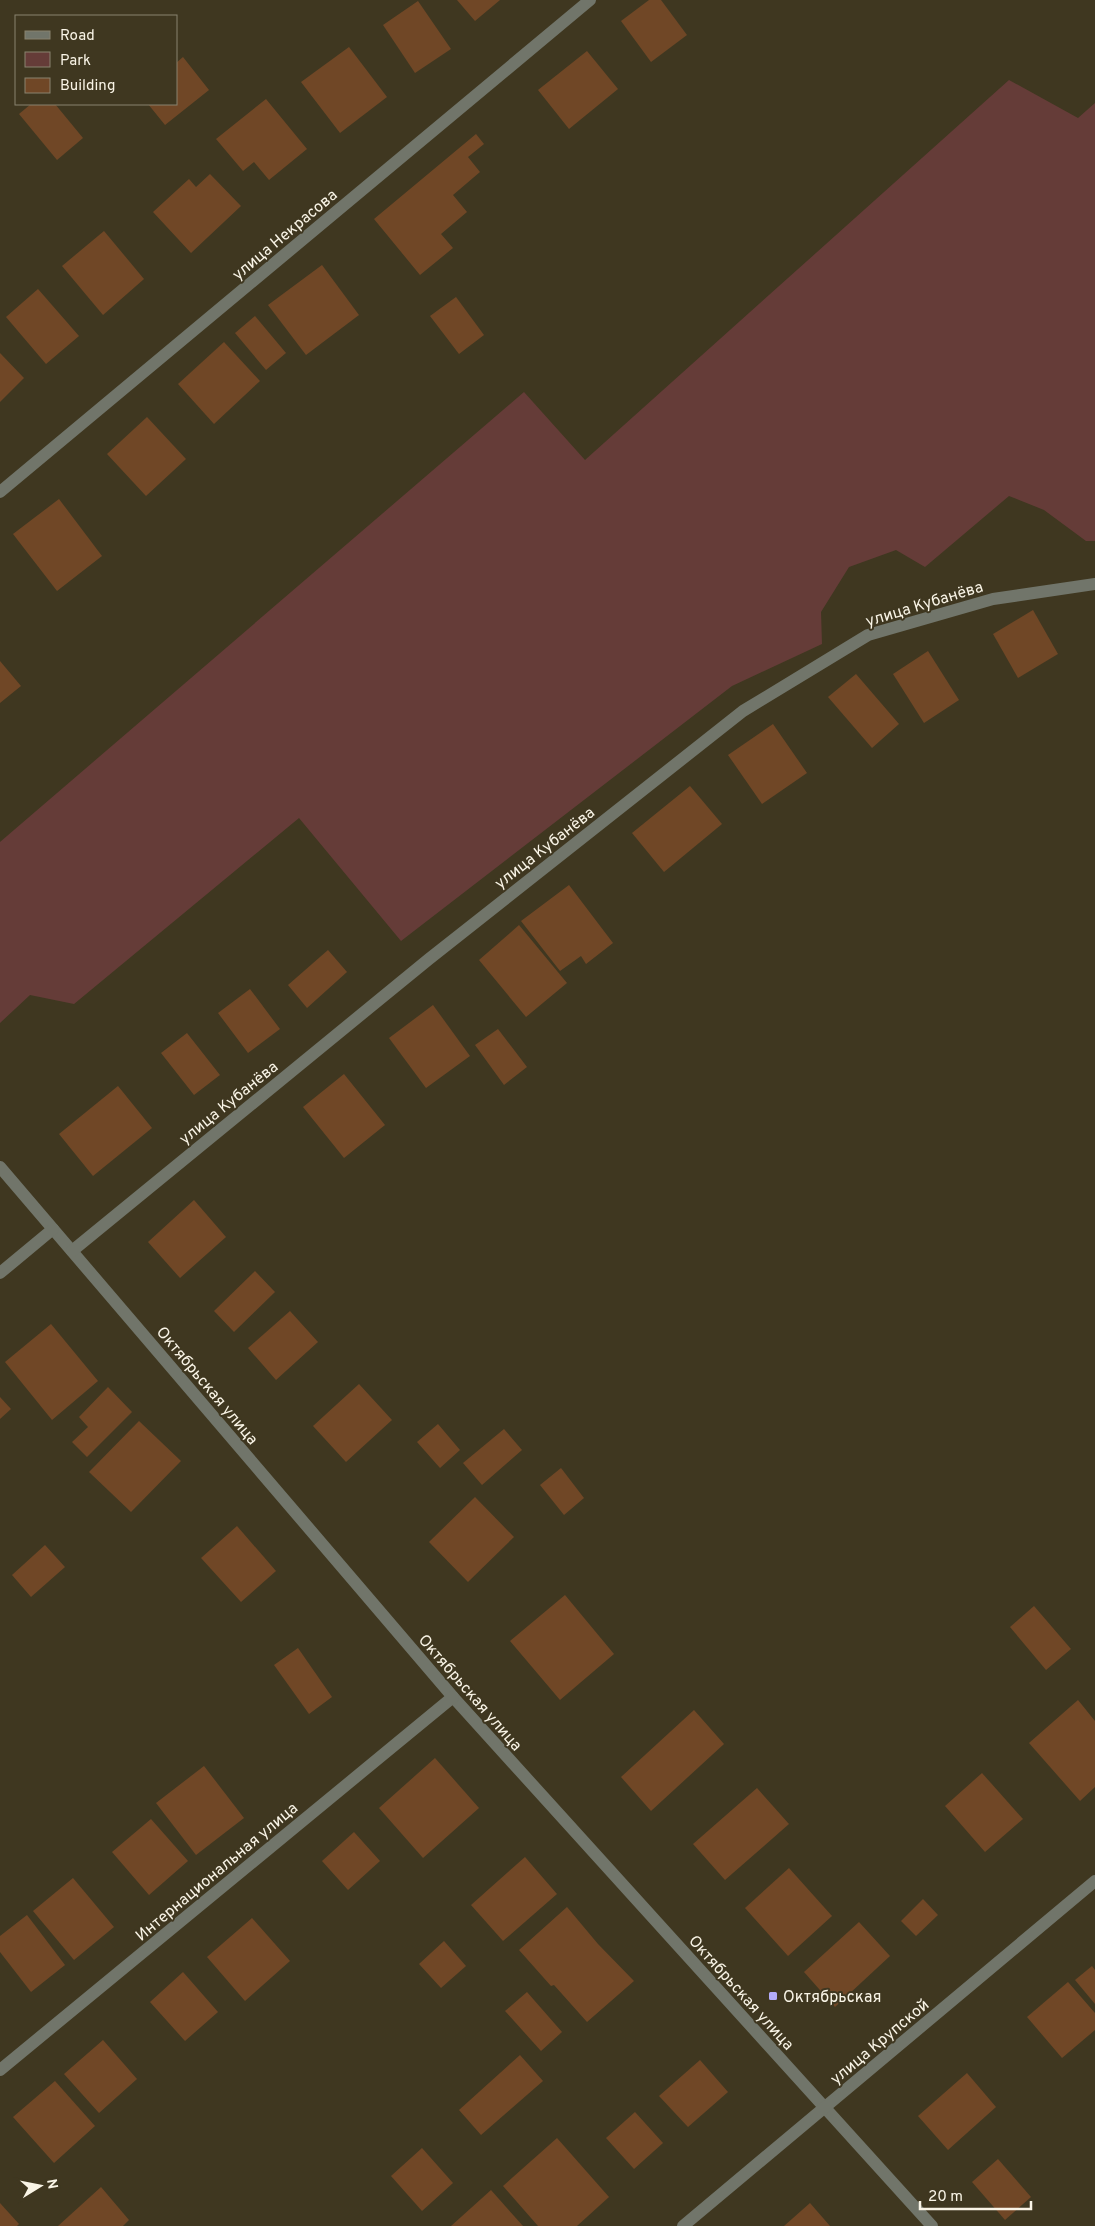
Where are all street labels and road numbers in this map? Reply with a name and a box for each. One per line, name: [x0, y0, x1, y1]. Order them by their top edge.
street label: улица Некрасова: [229, 186, 342, 285]
street label: улица Кубанёва: [863, 578, 986, 632]
street label: улица Кубанёва: [491, 803, 599, 894]
street label: улица Кубанёва: [176, 1057, 283, 1150]
street label: Октябрьская улица: [151, 1323, 262, 1449]
street label: Октябрьская улица: [413, 1631, 526, 1756]
street label: Интернациональная улица: [132, 1799, 303, 1946]
street label: Октябрьская улица: [683, 1932, 798, 2055]
street label: улица Крупской: [827, 1995, 934, 2090]

